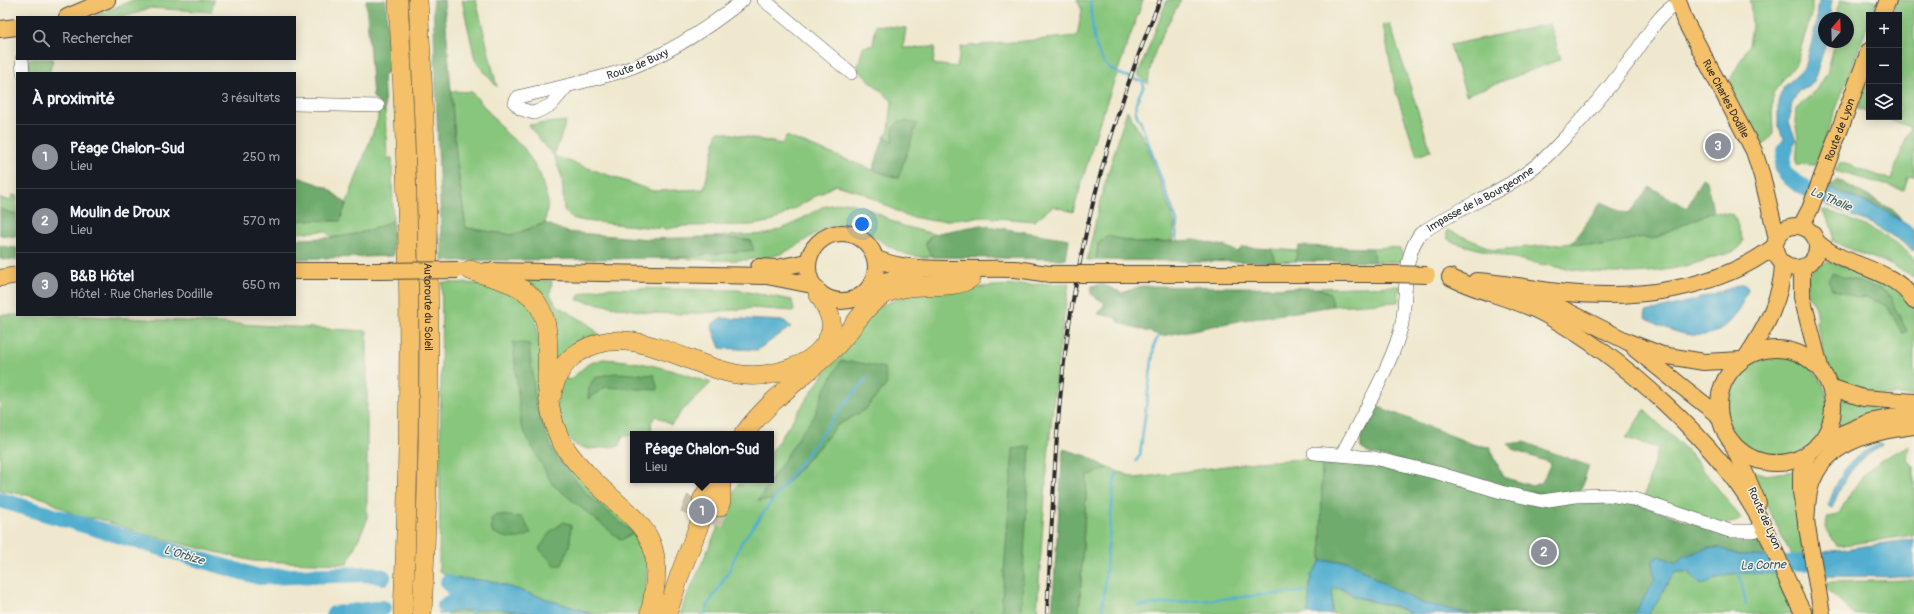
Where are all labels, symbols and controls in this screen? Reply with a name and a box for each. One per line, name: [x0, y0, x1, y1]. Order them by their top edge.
north arrow: [1818, 12, 1854, 48]
map controls: [1866, 12, 1902, 120]
button: +: [1866, 12, 1902, 48]
search box: [16, 16, 296, 60]
icon: search: [30, 27, 52, 49]
text: Rechercher: [62, 29, 133, 48]
street label: Route de Buxy: [605, 45, 671, 82]
button: −: [1866, 48, 1902, 84]
street label: Rue Charles Dodille: [1700, 57, 1752, 141]
button: layers: [1866, 84, 1902, 120]
text: À proximité: [32, 88, 115, 109]
text: 3 résultats: [221, 90, 280, 106]
street label: Route de Lyon: [1822, 96, 1858, 163]
pin: 3: [1705, 131, 1731, 161]
text: Péage Chalon-Sud: [70, 139, 185, 158]
text: 1: [42, 149, 48, 165]
text: 250 m: [242, 149, 280, 165]
text: Lieu: [70, 158, 93, 174]
street label: Impasse de la Bourgeonne: [1424, 163, 1537, 235]
water label: La Thalie: [1808, 184, 1855, 215]
text: Moulin de Droux: [70, 203, 170, 222]
text: 2: [41, 213, 49, 229]
text: 570 m: [243, 213, 280, 229]
your location: [852, 214, 872, 234]
text: Lieu: [70, 222, 93, 238]
street label: Autoroute du Soleil: [421, 262, 435, 351]
text: B&B Hôtel: [70, 267, 134, 286]
text: 3: [41, 277, 49, 293]
text: 650 m: [242, 277, 280, 293]
text: Hôtel · Rue Charles Dodille: [70, 286, 213, 302]
popup: [630, 431, 774, 483]
text: Péage Chalon-Sud: [645, 440, 759, 459]
text: Lieu: [645, 459, 667, 475]
street label: Route de Lyon: [1745, 485, 1784, 551]
pin: 1: [689, 496, 715, 526]
pin: 2: [1531, 537, 1557, 567]
water label: L'Orbize: [162, 542, 207, 569]
water label: La Corne: [1740, 557, 1787, 574]

